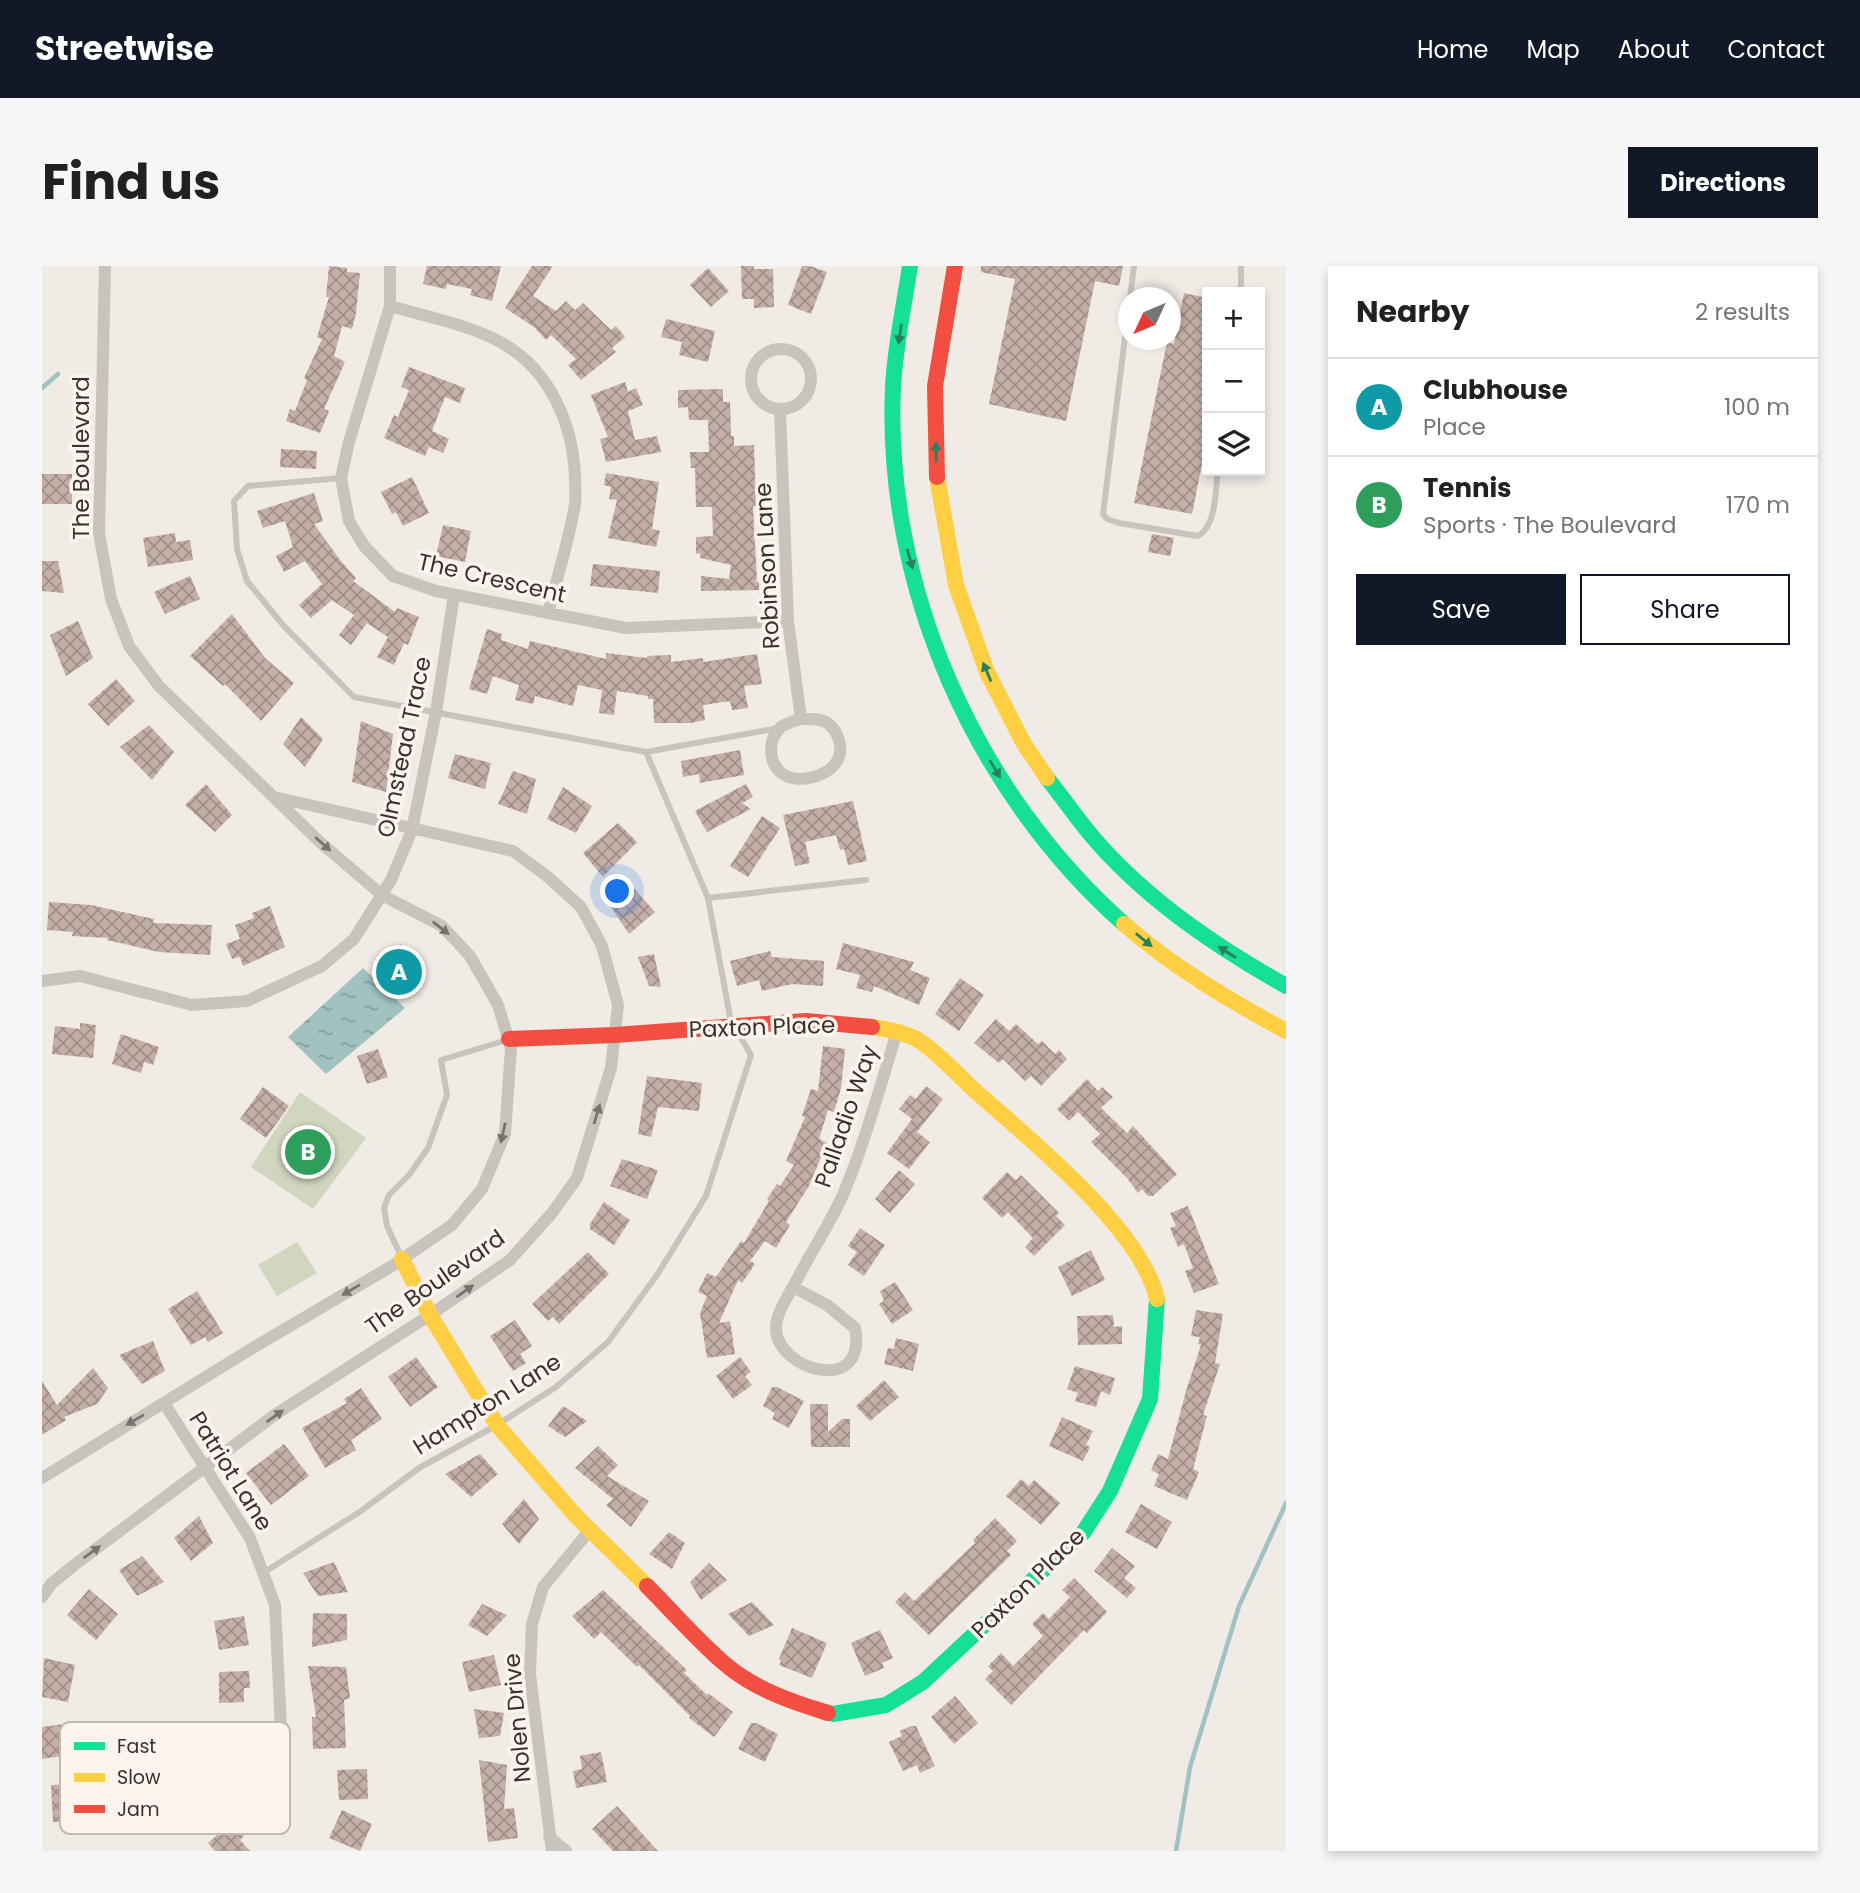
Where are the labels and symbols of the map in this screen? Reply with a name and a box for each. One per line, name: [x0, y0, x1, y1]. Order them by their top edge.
north arrow: [1118, 287, 1181, 350]
one-way arrow: [895, 323, 906, 345]
street label: The Boulevard: [65, 376, 97, 540]
one-way arrow: [930, 440, 941, 462]
street label: Robinson Lane: [747, 482, 787, 650]
street label: The Crescent: [415, 545, 569, 611]
one-way arrow: [906, 549, 916, 570]
street label: Olmstead Trace: [369, 654, 439, 840]
one-way arrow: [982, 661, 993, 682]
one-way arrow: [988, 760, 1001, 779]
one-way arrow: [314, 836, 332, 852]
your location: [600, 874, 634, 908]
one-way arrow: [432, 921, 450, 936]
one-way arrow: [1135, 932, 1152, 947]
pin: A: [376, 946, 422, 998]
one-way arrow: [1217, 946, 1237, 959]
street label: Paxton Place: [688, 1008, 836, 1046]
street label: Palladio Way: [807, 1040, 885, 1192]
one-way arrow: [592, 1103, 602, 1124]
one-way arrow: [498, 1122, 509, 1144]
pin: B: [285, 1126, 331, 1178]
street label: The Boulevard: [359, 1222, 511, 1342]
one-way arrow: [341, 1284, 361, 1296]
one-way arrow: [456, 1284, 474, 1298]
street label: Hampton Lane: [407, 1346, 567, 1462]
street label: Patriot Lane: [182, 1405, 280, 1537]
one-way arrow: [266, 1409, 284, 1423]
one-way arrow: [125, 1414, 145, 1427]
street label: Paxton Place: [964, 1521, 1092, 1645]
one-way arrow: [83, 1545, 101, 1559]
street label: Nolen Drive: [495, 1652, 539, 1784]
legend: [60, 1722, 290, 1834]
text: Fast: [117, 1733, 156, 1760]
text: Slow: [117, 1764, 161, 1791]
text: Jam: [117, 1796, 159, 1823]

